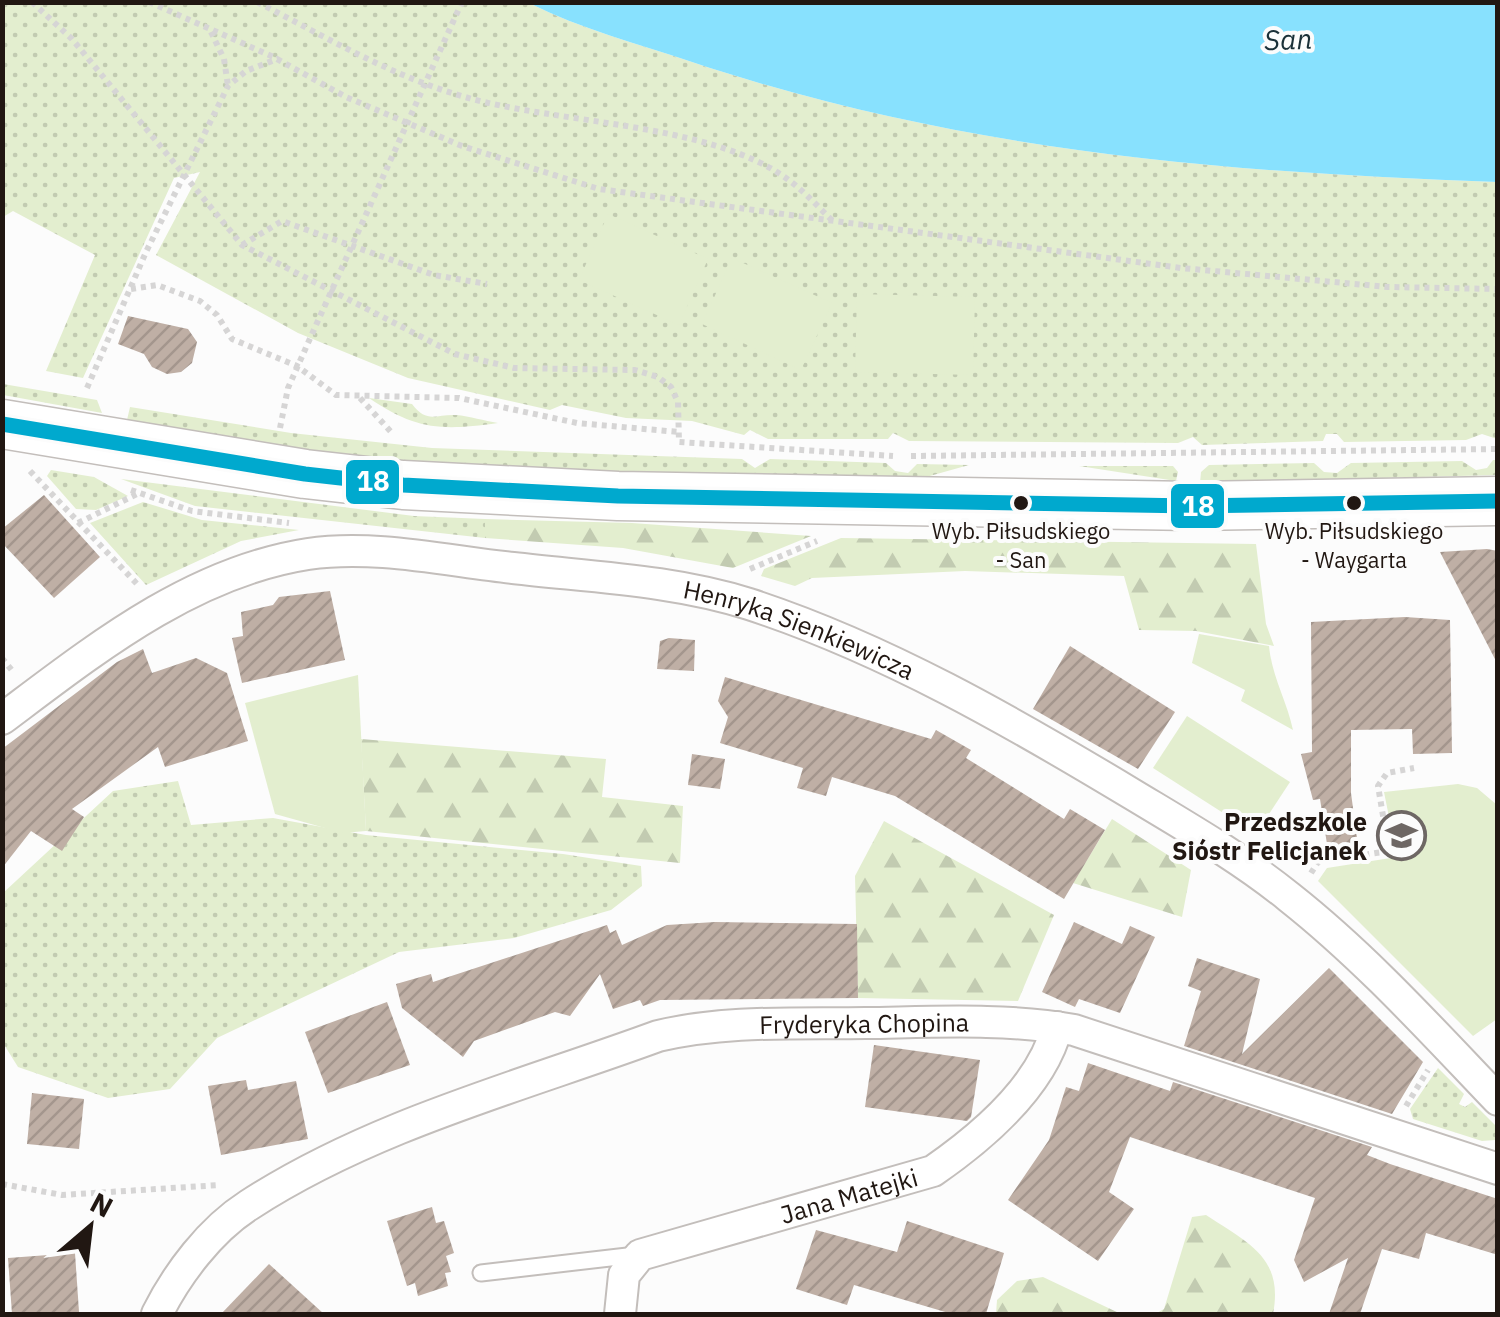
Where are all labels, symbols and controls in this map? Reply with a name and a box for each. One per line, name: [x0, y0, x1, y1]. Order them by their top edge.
water label: San: [1263, 20, 1313, 58]
line badge: 18: [344, 458, 401, 506]
text: 18: [356, 462, 390, 499]
line badge: 18: [1169, 482, 1226, 530]
text: 18: [1181, 487, 1215, 524]
marker: Wyb. Piłsudskiego - San: [1011, 493, 1031, 513]
marker: Wyb. Piłsudskiego - Waygarta: [1344, 493, 1364, 513]
place label: Wyb. Piłsudskiego - San: [932, 516, 1110, 574]
place label: Wyb. Piłsudskiego - Waygarta: [1265, 516, 1443, 574]
street label: Henryka Sienkiewicza: [681, 572, 920, 687]
place label: Przedszkole Sióstr Felicjanek: [1172, 805, 1368, 867]
school or university icon: Przedszkole Sióstr Felicjanek: [1376, 809, 1428, 861]
street label: Fryderyka Chopina: [759, 1005, 969, 1040]
street label: Jana Matejki: [776, 1160, 921, 1230]
north arrow: [40, 1177, 140, 1277]
text: N: [84, 1183, 120, 1226]

